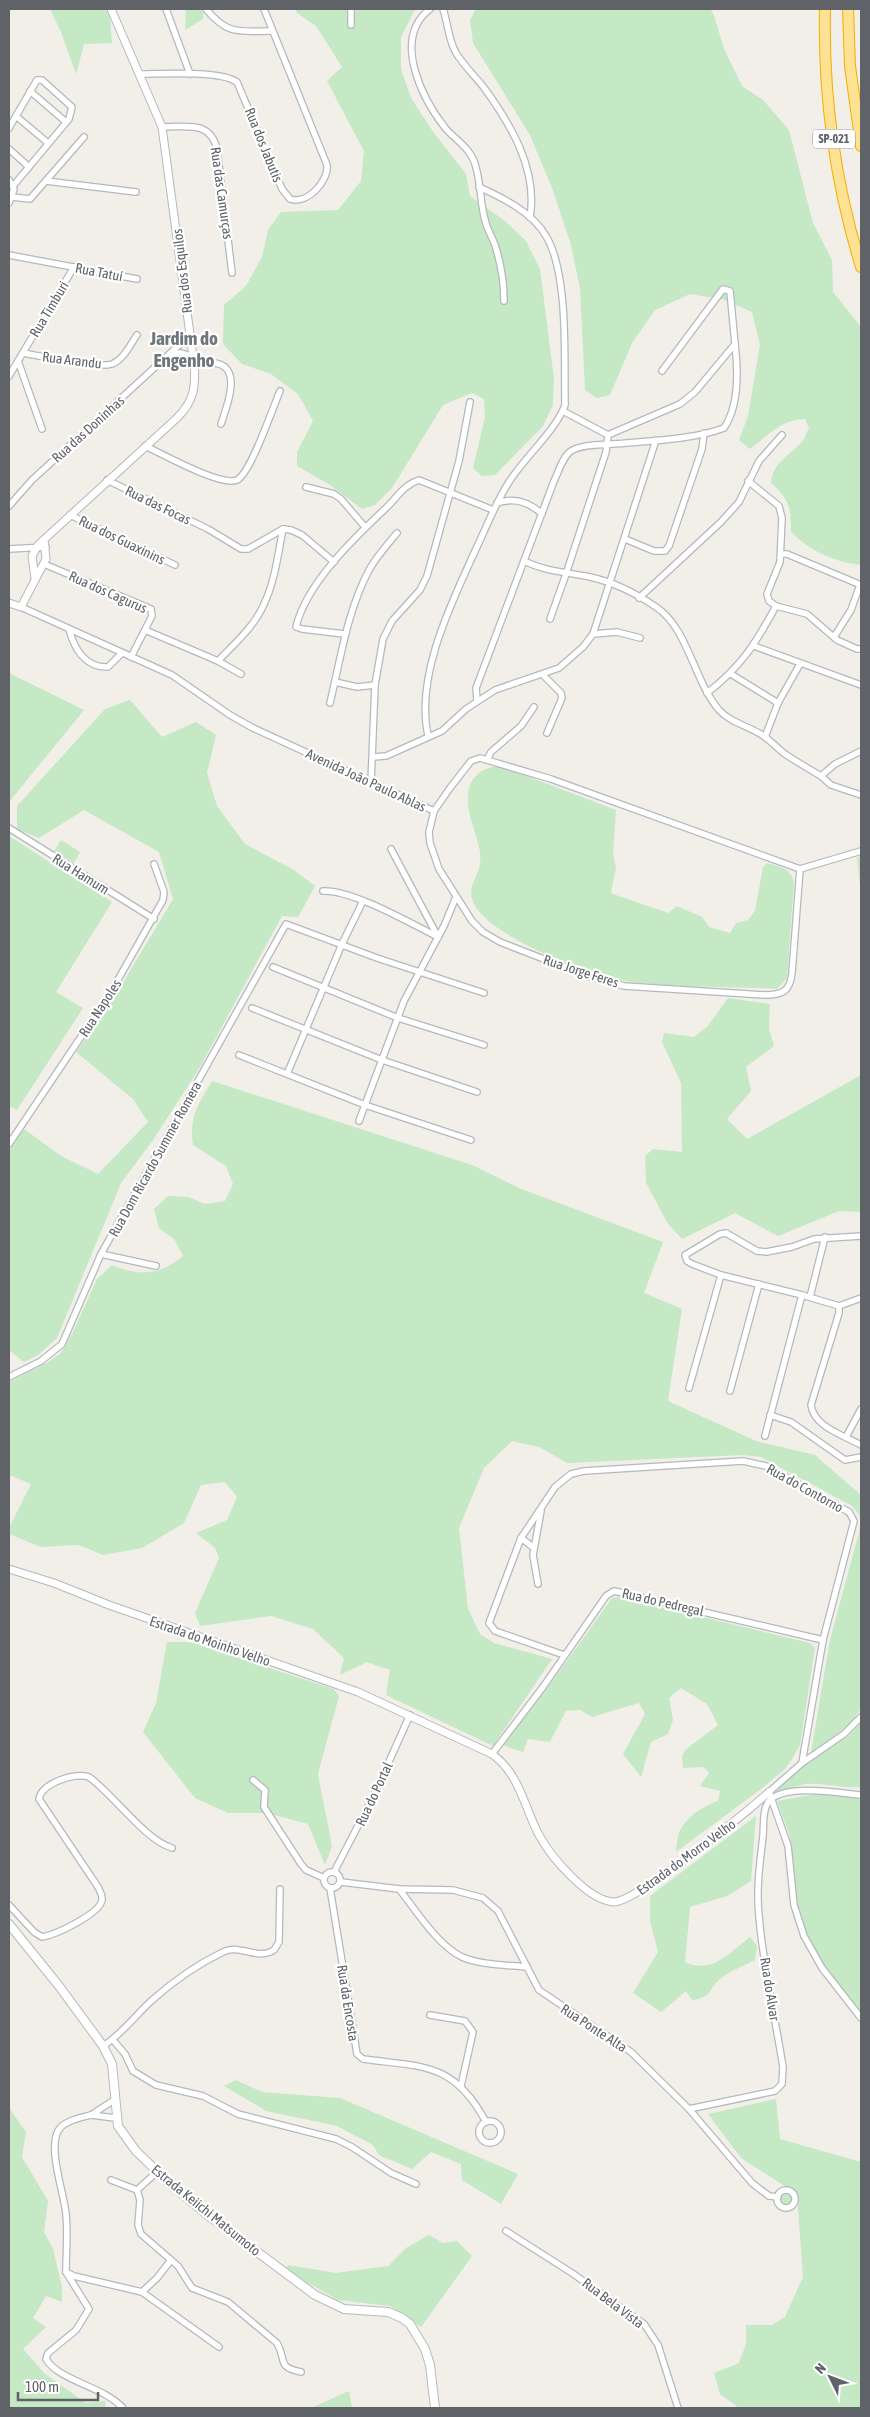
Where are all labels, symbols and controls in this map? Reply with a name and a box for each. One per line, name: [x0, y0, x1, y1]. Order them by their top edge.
street label: Rua dos Jabutis: [242, 105, 286, 185]
road number: SP-021: [813, 130, 855, 148]
street label: Rua das Camurças: [208, 146, 236, 240]
street label: Rua dos Esquilos: [169, 228, 195, 314]
street label: Rua Tatuí: [74, 260, 124, 284]
street label: Rua Timburi: [26, 278, 72, 340]
district label: Jardim do Engenho: [149, 327, 218, 371]
street label: Rua Arandu: [41, 348, 103, 372]
street label: Rua das Doninhas: [49, 392, 127, 466]
street label: Rua das Focas: [123, 482, 193, 528]
street label: Rua dos Guaxinins: [76, 512, 168, 568]
street label: Rua dos Cagurus: [67, 568, 150, 616]
street label: Avenida João Paulo Ablas: [303, 745, 429, 815]
street label: Rua Hamum: [50, 850, 112, 898]
street label: Rua Jorge Feres: [541, 951, 621, 991]
street label: Rua Napoles: [76, 976, 124, 1040]
street label: Rua Dom Ricardo Summer Romera: [105, 1078, 205, 1240]
street label: Rua do Contorno: [764, 1460, 846, 1516]
street label: Rua do Pedregal: [621, 1585, 706, 1619]
street label: Estrada do Moinho Velho: [148, 1613, 272, 1669]
street label: Rua do Portal: [352, 1759, 396, 1829]
street label: Estrada do Morro Velho: [634, 1816, 738, 1898]
street label: Rua do Alvar: [757, 1956, 783, 2023]
street label: Rua da Encosta: [334, 1964, 362, 2042]
street label: Rua Ponte Alta: [558, 2001, 630, 2055]
street label: Estrada Keiichi Matsumoto: [148, 2161, 264, 2259]
street label: Rua Bela Vista: [579, 2275, 647, 2331]
north arrow: [805, 2352, 855, 2402]
text: N: [812, 2360, 829, 2377]
scale bar: [18, 2370, 98, 2402]
text: 100 m: [25, 2378, 59, 2395]

